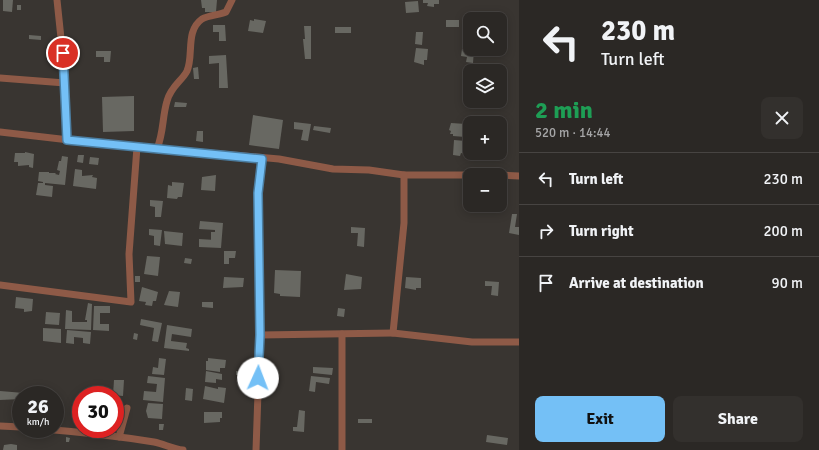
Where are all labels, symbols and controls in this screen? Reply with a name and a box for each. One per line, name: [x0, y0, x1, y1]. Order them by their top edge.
map controls: [463, 12, 507, 212]
button: search: [463, 12, 507, 56]
text: 230 m: [601, 14, 675, 48]
icon: left: [535, 16, 587, 68]
pin: [46, 36, 80, 70]
icon: arrive: [52, 42, 74, 64]
text: Turn left: [601, 48, 664, 70]
button: layers: [463, 64, 507, 108]
text: 2 min: [535, 95, 593, 125]
button: close: [761, 97, 803, 139]
button: +: [463, 116, 507, 160]
text: 520 m · 14:44: [535, 125, 611, 141]
button: −: [463, 168, 507, 212]
icon: left: [535, 168, 557, 190]
text: Turn left: [569, 170, 623, 188]
text: 230 m: [763, 170, 803, 188]
icon: right: [535, 220, 557, 242]
text: Turn right: [569, 222, 634, 240]
text: 200 m: [763, 222, 803, 240]
icon: arrive: [535, 272, 557, 294]
text: Arrive at destination: [569, 274, 704, 292]
text: 90 m: [772, 274, 803, 292]
position arrow: [237, 357, 279, 399]
speed limit sign: 30: [72, 386, 124, 438]
text: 26: [27, 394, 49, 419]
button: Exit: [535, 396, 665, 442]
button: Share: [673, 396, 803, 442]
text: km/h: [27, 416, 49, 428]

